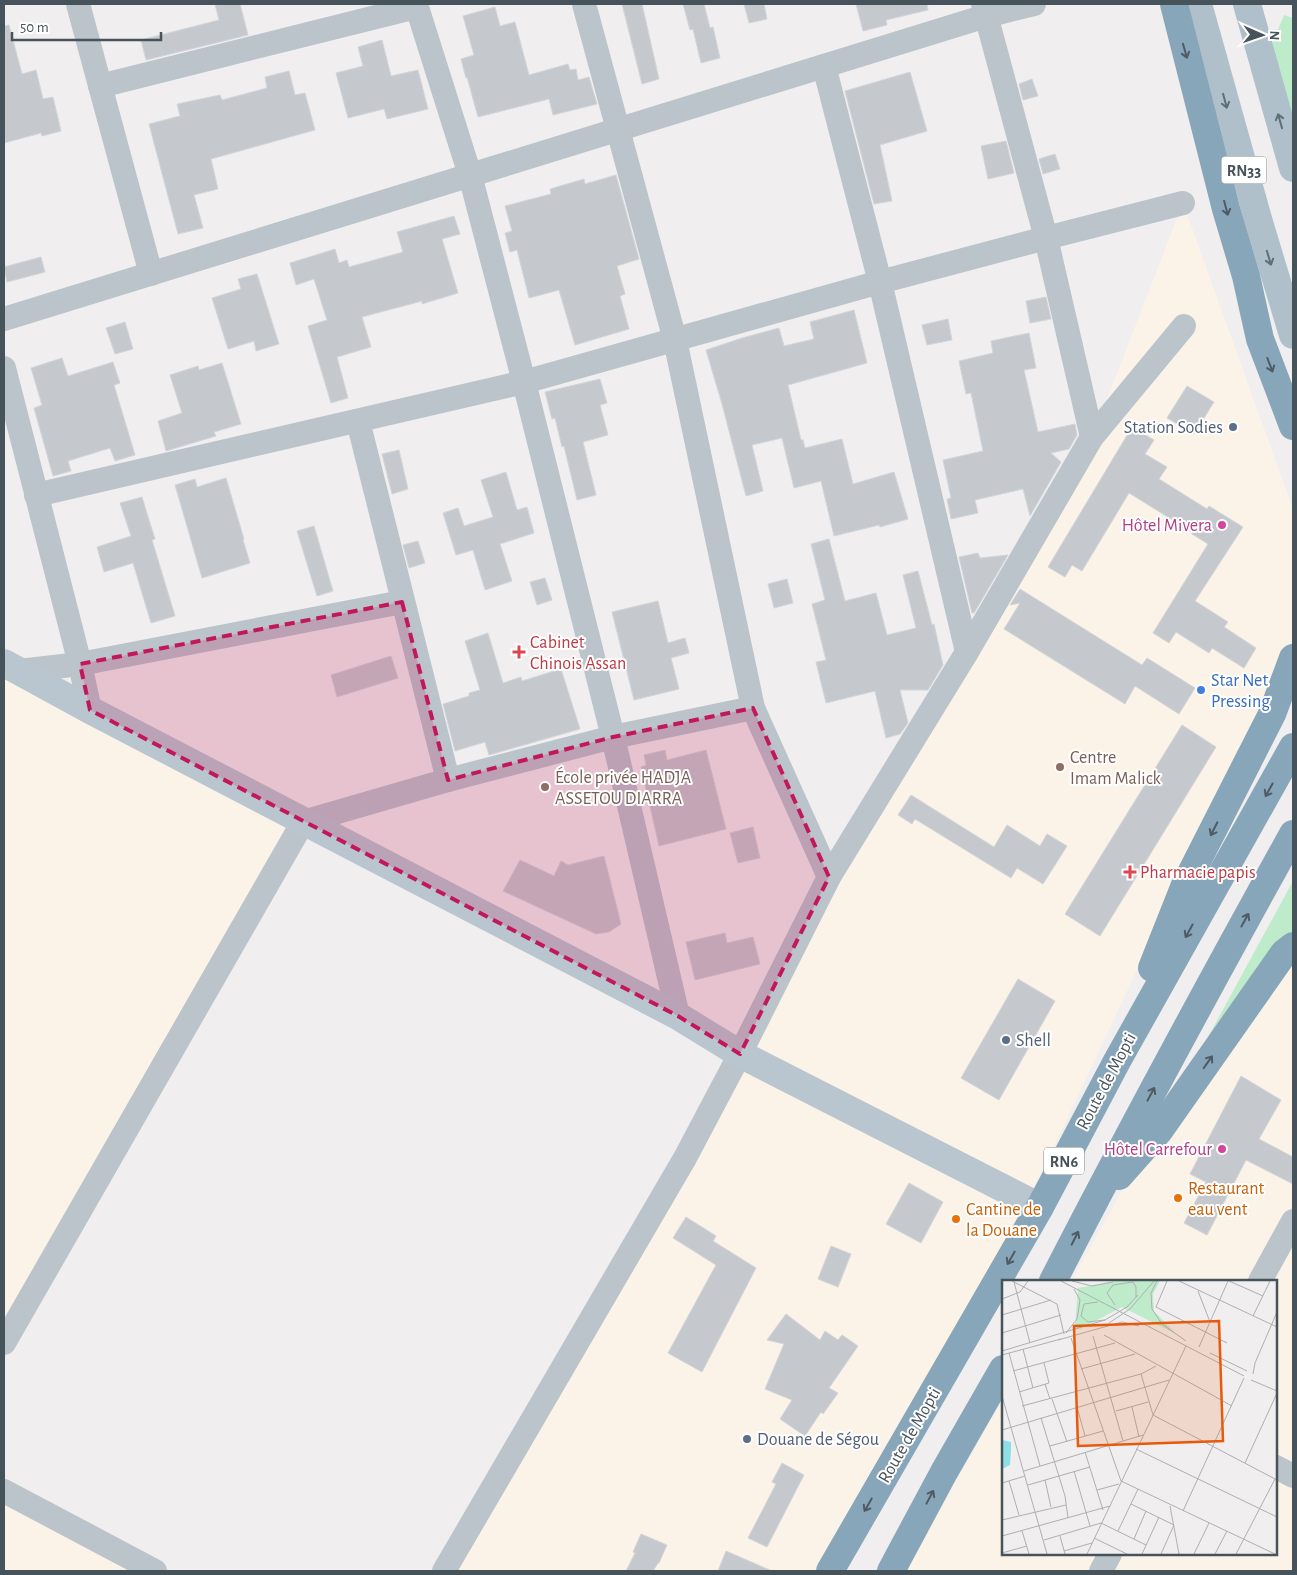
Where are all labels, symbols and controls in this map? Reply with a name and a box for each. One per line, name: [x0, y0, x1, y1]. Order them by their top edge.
scale bar: [12, 10, 161, 42]
north arrow: [1237, 10, 1287, 60]
text: 50 m: [20, 20, 49, 35]
text: N: [1267, 30, 1281, 41]
one-way arrow: [1181, 43, 1191, 59]
one-way arrow: [1220, 93, 1230, 109]
one-way arrow: [1274, 114, 1284, 130]
road number: RN33: [1222, 156, 1266, 184]
one-way arrow: [1222, 200, 1231, 216]
one-way arrow: [1265, 249, 1275, 265]
one-way arrow: [1266, 356, 1275, 372]
place label: Station Sodies: [1124, 419, 1223, 437]
marker: Station Sodies: [1227, 421, 1239, 433]
place label: Hôtel Mivera: [1122, 517, 1212, 535]
marker: Hôtel Mivera: [1216, 519, 1228, 531]
place label: Cabinet Chinois Assan: [530, 634, 626, 673]
marker: Cabinet Chinois Assan: [512, 645, 526, 659]
place label: Star Net Pressing: [1211, 672, 1270, 711]
marker: Star Net Pressing: [1195, 684, 1207, 696]
place label: Centre Imam Malick: [1070, 749, 1162, 788]
marker: Centre Imam Malick: [1054, 761, 1066, 773]
place label: École privée HADJA ASSETOU DIARRA: [555, 766, 692, 808]
marker: École privée HADJA ASSETOU DIARRA: [539, 781, 551, 793]
one-way arrow: [1264, 782, 1274, 796]
one-way arrow: [1209, 821, 1218, 836]
place label: Pharmacie papis: [1140, 864, 1256, 882]
marker: Pharmacie papis: [1124, 866, 1136, 878]
one-way arrow: [1240, 913, 1250, 928]
one-way arrow: [1184, 924, 1194, 938]
street label: Route de Mopti: [1074, 1030, 1140, 1133]
place label: Shell: [1016, 1032, 1051, 1050]
marker: Shell: [1000, 1034, 1012, 1046]
one-way arrow: [1203, 1055, 1213, 1069]
one-way arrow: [1147, 1088, 1157, 1102]
place label: Hôtel Carrefour: [1104, 1141, 1212, 1159]
marker: Hôtel Carrefour: [1216, 1143, 1228, 1155]
road number: RN6: [1044, 1148, 1084, 1174]
place label: Restaurant eau vent: [1188, 1180, 1264, 1219]
marker: Restaurant eau vent: [1172, 1192, 1184, 1204]
place label: Cantine de la Douane: [966, 1201, 1041, 1240]
marker: Cantine de la Douane: [950, 1213, 962, 1225]
one-way arrow: [1071, 1231, 1080, 1246]
one-way arrow: [1005, 1250, 1015, 1265]
inset map: [1002, 1280, 1277, 1555]
street label: Route de Mopti: [875, 1385, 944, 1486]
place label: Douane de Ségou: [757, 1431, 879, 1449]
marker: Douane de Ségou: [741, 1433, 753, 1445]
one-way arrow: [926, 1491, 936, 1505]
one-way arrow: [863, 1497, 873, 1511]

